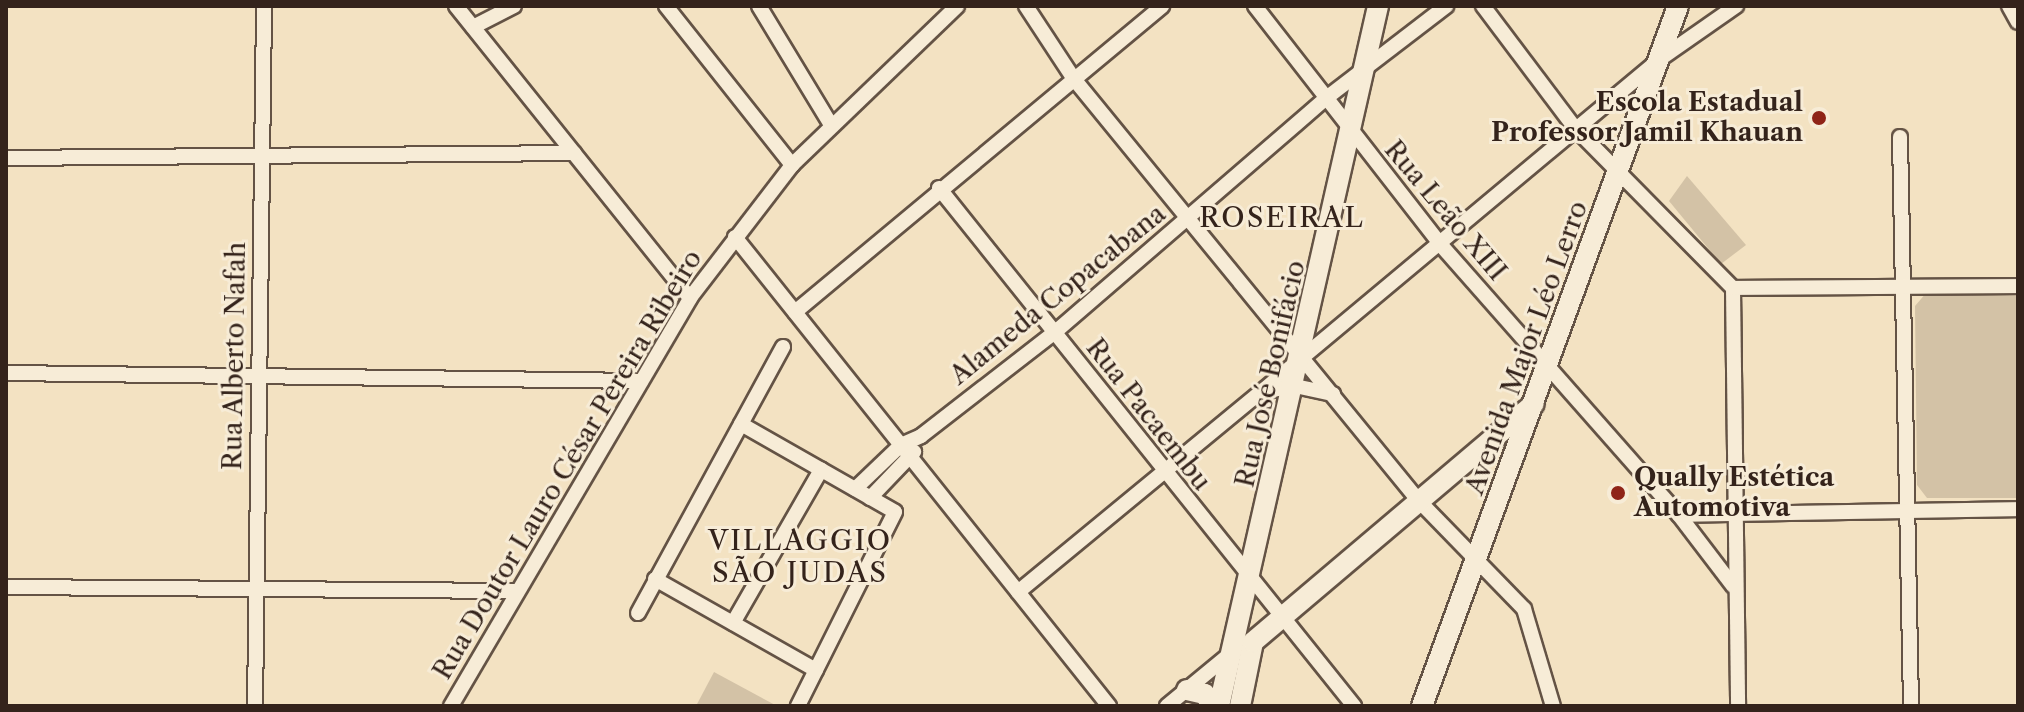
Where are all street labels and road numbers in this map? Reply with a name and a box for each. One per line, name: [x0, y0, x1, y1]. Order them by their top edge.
street label: Rua Leão XIII: [1377, 134, 1513, 288]
street label: Avenida Major Léo Lerro: [1459, 197, 1595, 499]
street label: Alameda Copacabana: [944, 198, 1172, 392]
street label: Rua Alberto Nafah: [217, 241, 253, 471]
street label: Rua Doutor Lauro César Pereira Ribeiro: [427, 244, 709, 686]
street label: Rua José Bonifácio: [1230, 257, 1312, 491]
street label: Rua Pacaembu: [1079, 333, 1217, 497]

